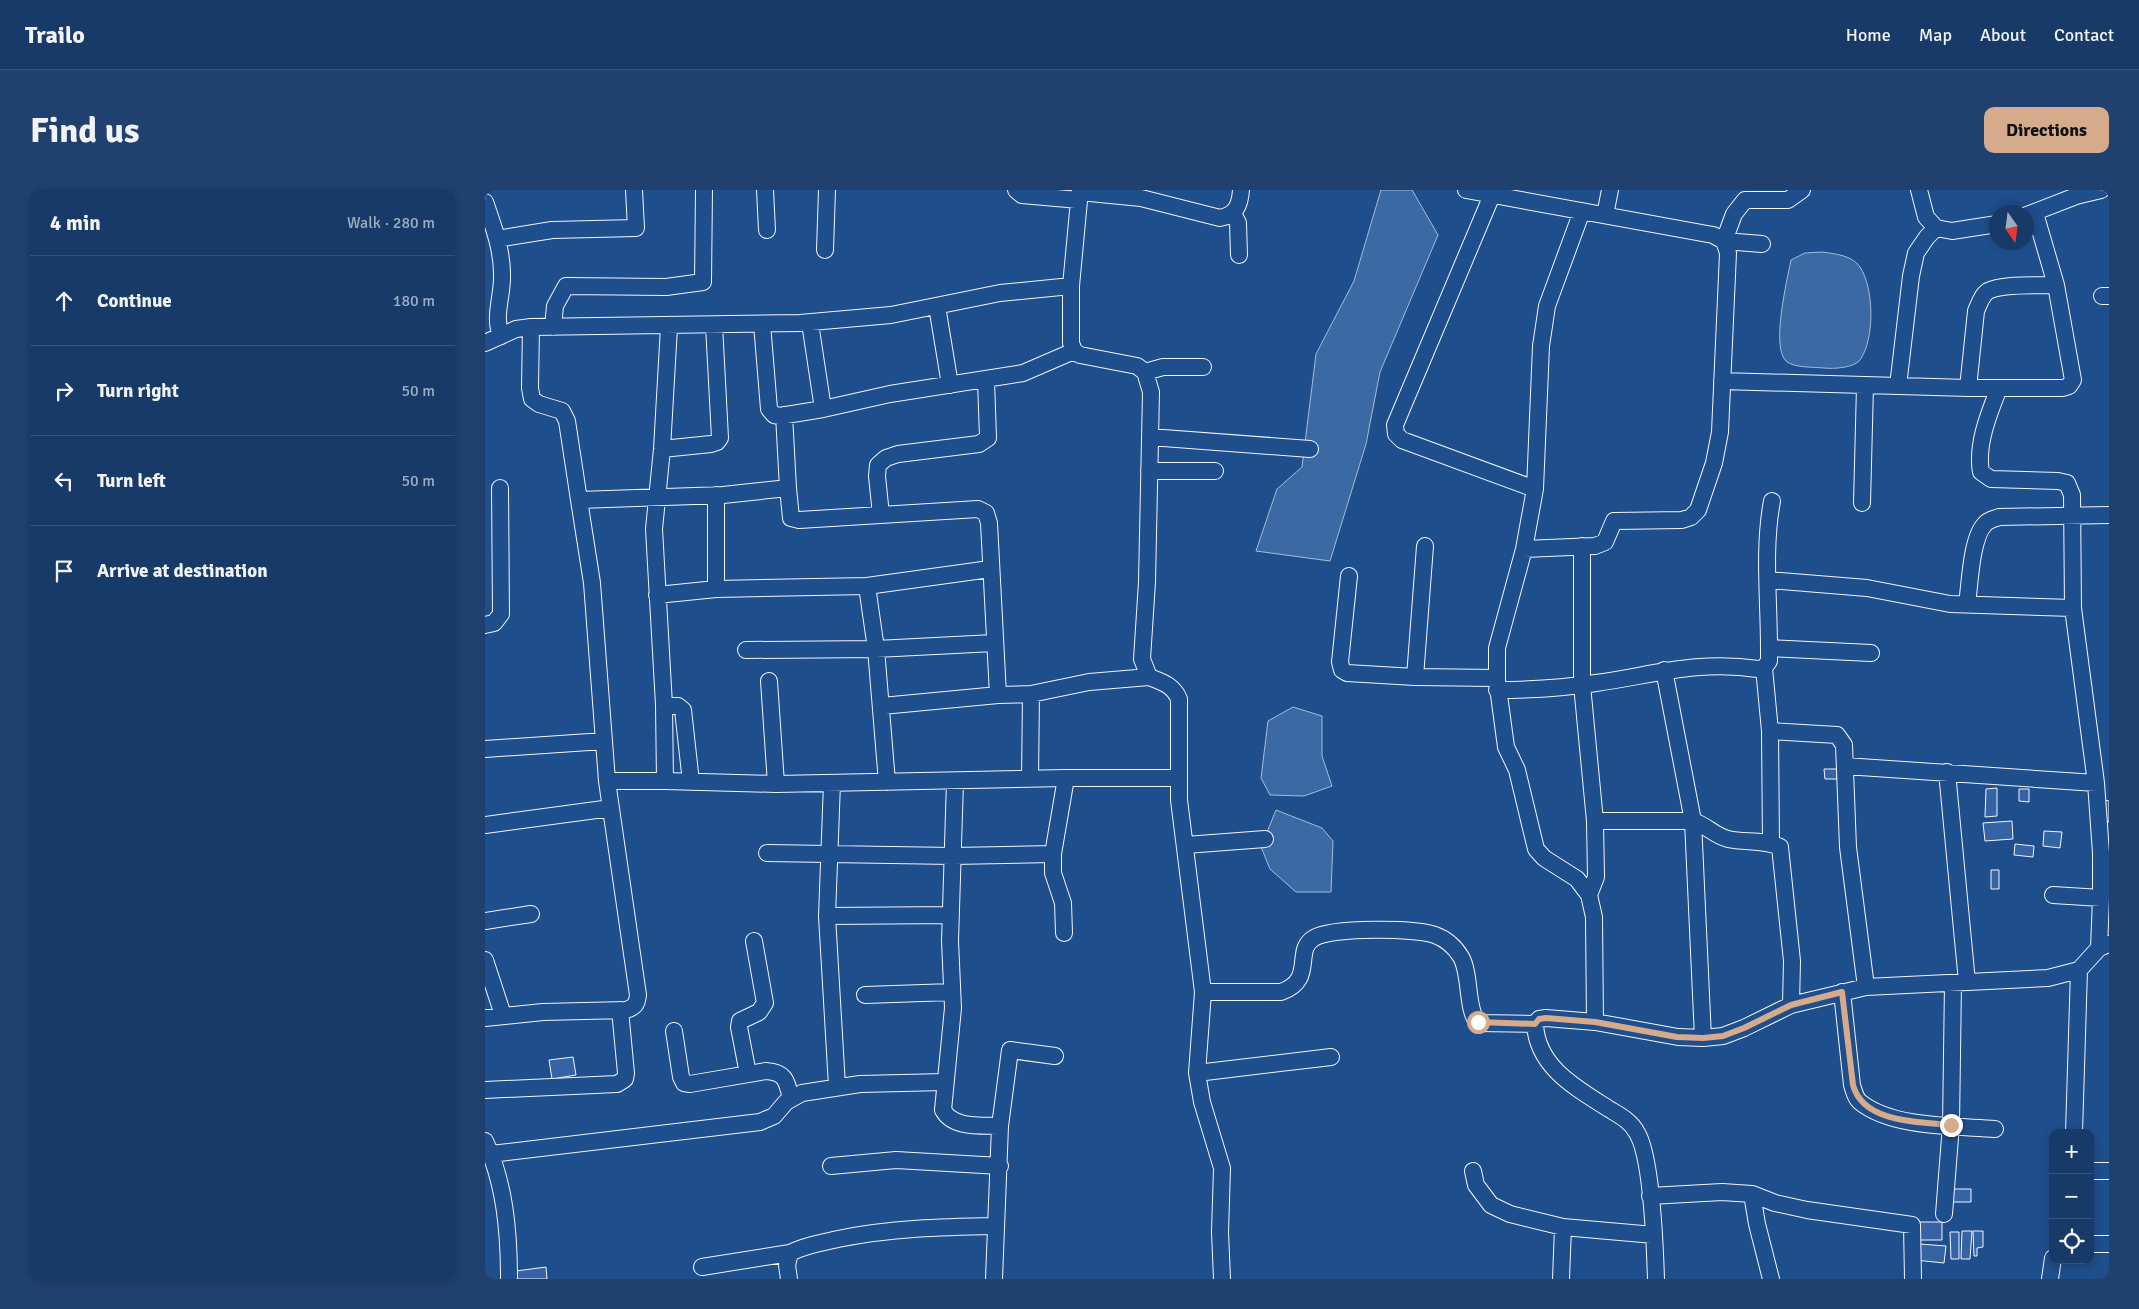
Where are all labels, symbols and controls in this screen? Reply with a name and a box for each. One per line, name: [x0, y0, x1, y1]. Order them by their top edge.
text: Trailo: [25, 20, 85, 50]
text: Home: [1846, 24, 1891, 46]
text: Map: [1919, 24, 1952, 46]
text: About: [1980, 24, 2026, 46]
text: Contact: [2054, 24, 2114, 46]
button: Directions: [1984, 107, 2109, 153]
text: Find us: [30, 109, 140, 152]
north arrow: [1989, 205, 2034, 250]
text: 4 min: [50, 210, 101, 236]
text: Walk · 280 m: [347, 213, 435, 233]
icon: ahead: [50, 287, 78, 315]
text: Continue: [97, 289, 172, 313]
text: 180 m: [393, 291, 435, 311]
icon: right: [50, 377, 78, 405]
text: Turn right: [97, 379, 179, 403]
text: 50 m: [401, 381, 435, 401]
icon: left: [50, 467, 78, 495]
text: Turn left: [97, 469, 166, 493]
text: 50 m: [401, 471, 435, 491]
icon: arrive: [50, 557, 78, 585]
text: Arrive at destination: [97, 559, 268, 583]
route start: [1467, 1011, 1490, 1034]
route end: [1940, 1114, 1963, 1137]
map controls: [2049, 1129, 2094, 1264]
button: +: [2049, 1129, 2094, 1174]
button: −: [2049, 1174, 2094, 1219]
button: locate: [2049, 1219, 2094, 1264]

